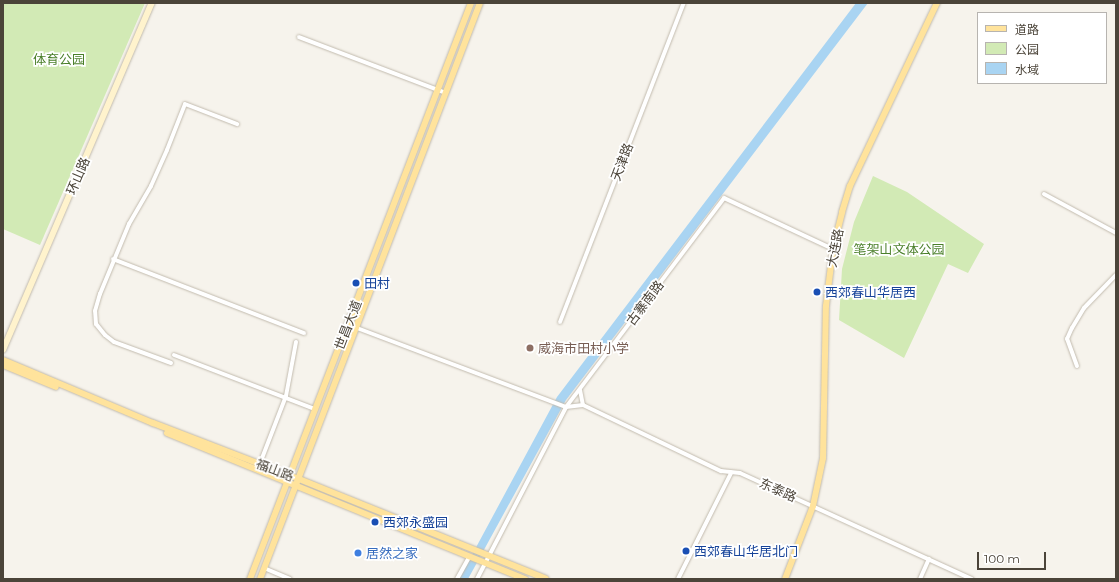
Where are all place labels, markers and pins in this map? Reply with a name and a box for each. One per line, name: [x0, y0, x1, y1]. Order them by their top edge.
place label: 田村: [364, 275, 390, 291]
marker: 田村: [351, 278, 361, 288]
place label: 西郊春山华居西: [825, 284, 916, 300]
marker: 西郊春山华居西: [812, 287, 822, 297]
place label: 威海市田村小学: [538, 340, 629, 356]
marker: 威海市田村小学: [525, 343, 535, 353]
place label: 西郊永盛园: [383, 514, 448, 530]
marker: 西郊永盛园: [370, 517, 380, 527]
place label: 西郊春山华居北门: [694, 543, 798, 559]
place label: 居然之家: [366, 545, 418, 561]
marker: 西郊春山华居北门: [681, 546, 691, 556]
marker: 居然之家: [353, 548, 363, 558]

